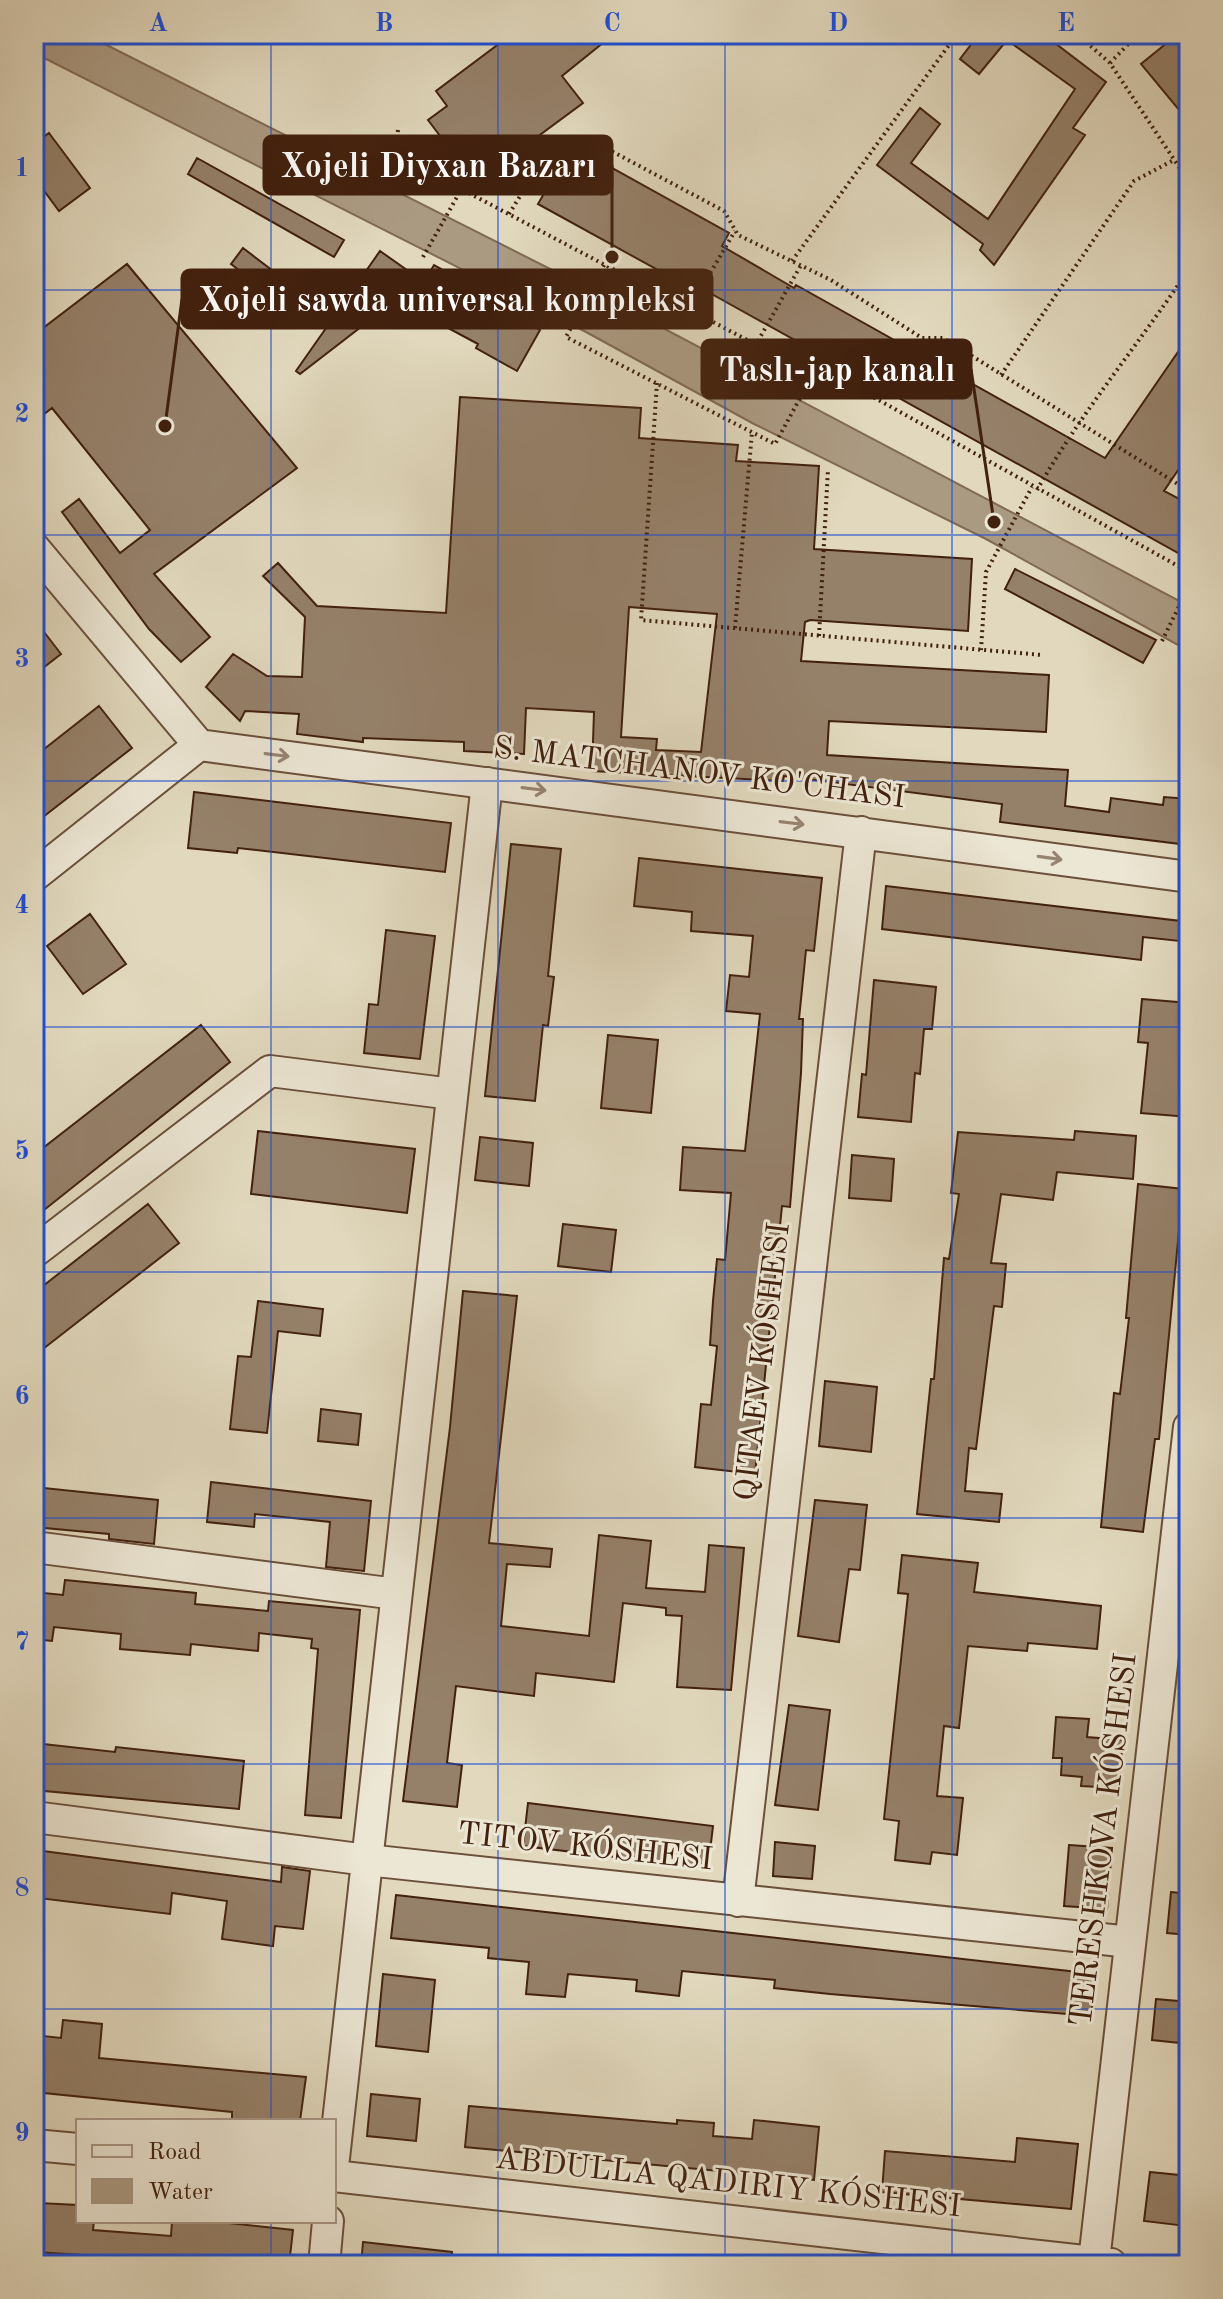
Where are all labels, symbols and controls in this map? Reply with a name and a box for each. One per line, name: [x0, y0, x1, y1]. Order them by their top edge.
text: A: [148, 11, 168, 37]
text: B: [375, 11, 393, 37]
text: C: [603, 11, 621, 37]
text: D: [828, 11, 848, 37]
text: E: [1057, 11, 1075, 37]
callout: Xojeli Diyxan Bazarı: [264, 136, 612, 194]
text: Xojeli Diyxan Bazarı: [280, 151, 596, 185]
text: 1: [14, 156, 30, 182]
callout: Xojeli sawda universal kompleksi: [182, 270, 712, 328]
text: Xojeli sawda universal kompleksi: [198, 285, 696, 319]
callout: Taslı-jap kanalı: [702, 340, 971, 398]
text: Taslı-jap kanalı: [719, 355, 955, 389]
text: 2: [14, 402, 30, 428]
text: 3: [14, 647, 30, 673]
street label: S. MATCHANOV KO'CHASI: [491, 733, 907, 815]
one-way arrow: [263, 748, 289, 763]
one-way arrow: [521, 782, 546, 797]
one-way arrow: [778, 815, 805, 830]
one-way arrow: [1037, 851, 1062, 866]
text: 4: [14, 893, 30, 919]
text: 5: [14, 1139, 30, 1165]
street label: QITAEV KÓSHESI: [725, 1220, 797, 1503]
text: 6: [14, 1384, 30, 1410]
text: 7: [14, 1630, 30, 1656]
street label: TERESHKOVA KÓSHESI: [1060, 1651, 1144, 2029]
street label: TITOV KÓSHESI: [456, 1813, 715, 1877]
text: 8: [14, 1876, 30, 1902]
legend: [76, 2119, 336, 2223]
text: 9: [14, 2121, 30, 2147]
street label: ABDULLA QADIRIY KÓSHESI: [493, 2138, 963, 2224]
text: Road: [148, 2141, 201, 2165]
text: Water: [148, 2181, 213, 2205]

